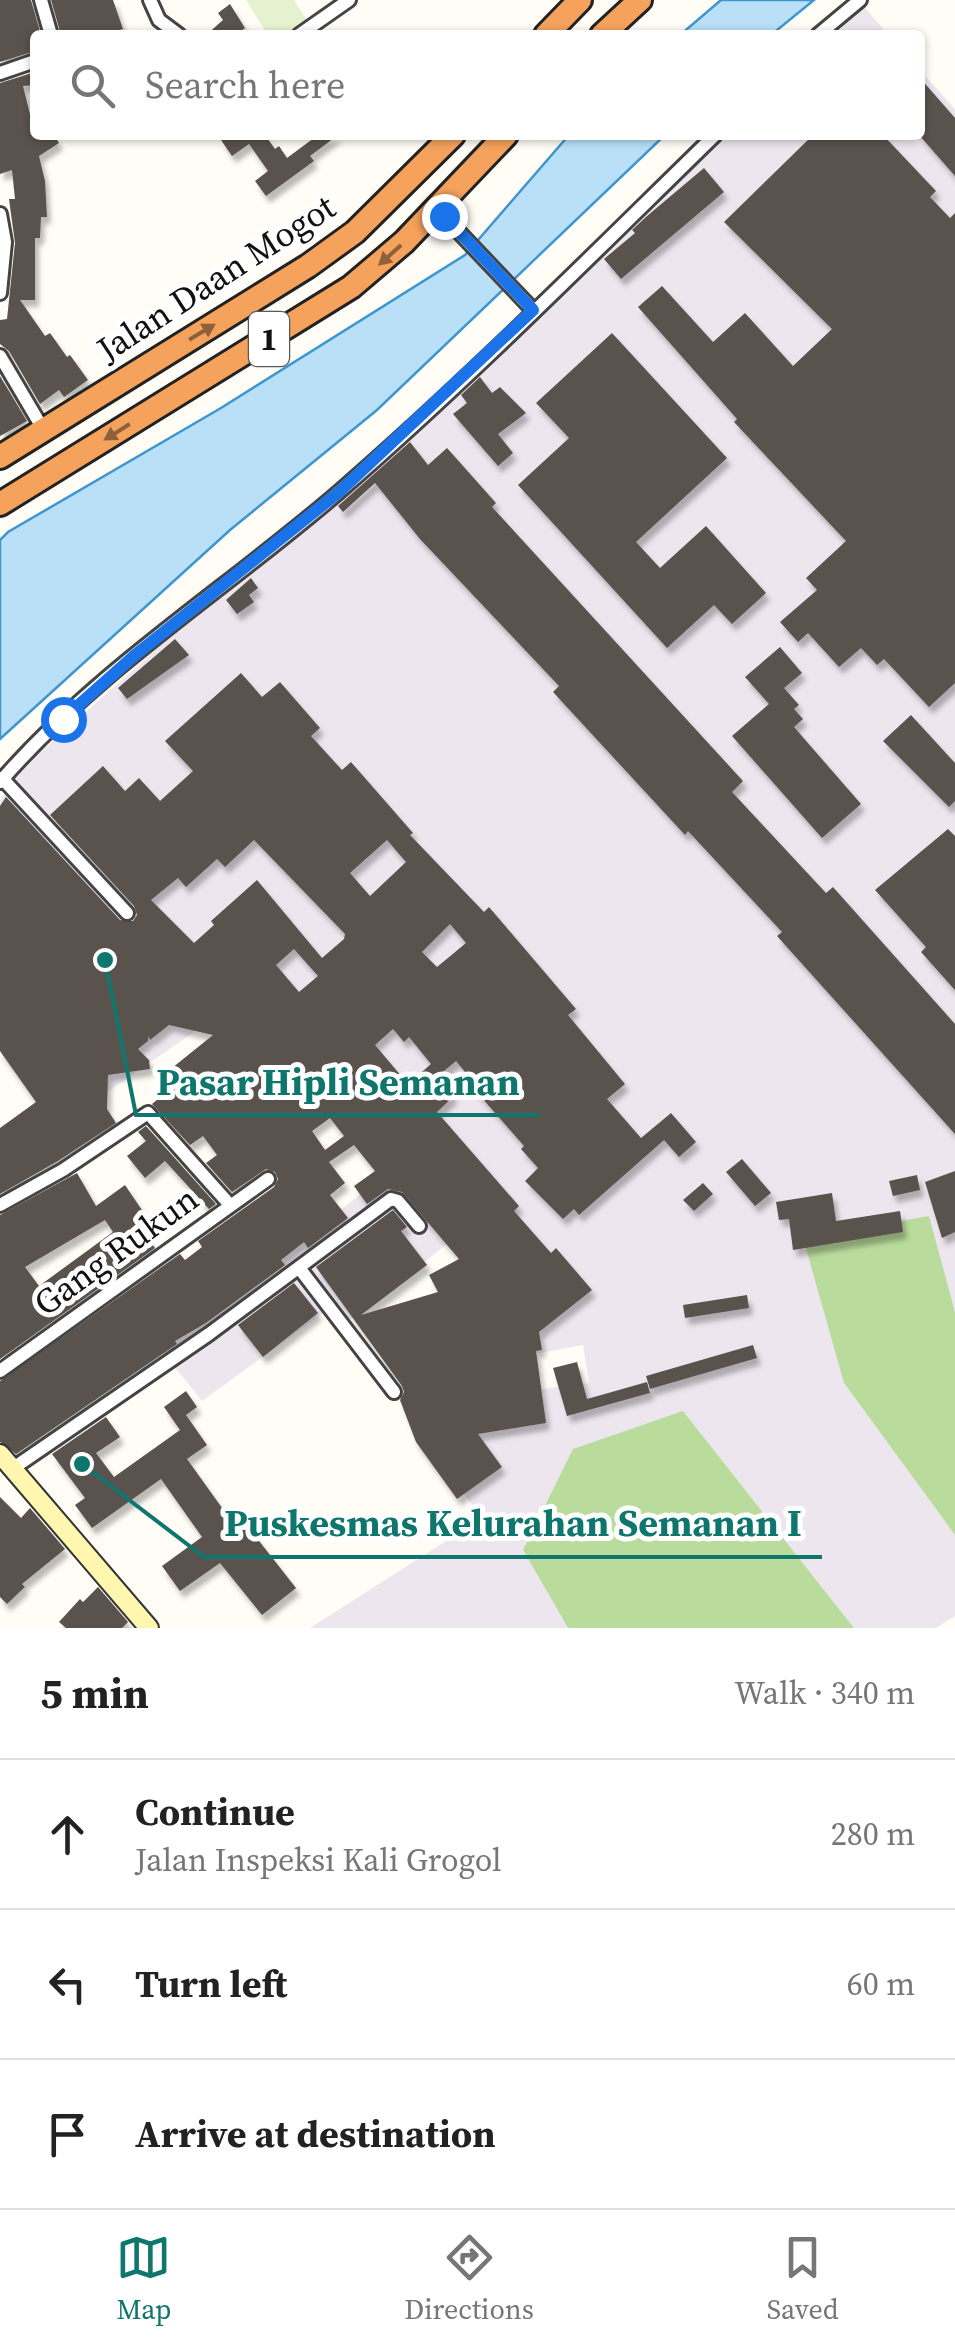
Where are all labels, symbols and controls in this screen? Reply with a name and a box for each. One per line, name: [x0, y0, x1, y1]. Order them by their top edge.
search box: [30, 30, 925, 140]
icon: search: [65, 58, 120, 113]
text: Search here: [145, 59, 345, 111]
street label: Jalan Daan Mogot: [87, 183, 345, 374]
route end: [422, 194, 468, 240]
one-way arrow: [378, 243, 402, 266]
road number: 1: [249, 312, 289, 366]
one-way arrow: [188, 324, 216, 341]
one-way arrow: [103, 422, 131, 440]
route start: [41, 697, 87, 743]
callout: Pasar Hipli Semanan: [136, 1047, 540, 1115]
text: Pasar Hipli Semanan: [156, 1056, 520, 1108]
street label: Gang Rukun: [24, 1175, 208, 1327]
callout: Puskesmas Kelurahan Semanan I: [204, 1489, 822, 1557]
text: Puskesmas Kelurahan Semanan I: [224, 1497, 802, 1549]
text: 5 min: [40, 1664, 149, 1722]
text: Walk · 340 m: [734, 1671, 915, 1715]
text: Continue: [135, 1786, 295, 1838]
icon: ahead: [40, 1807, 95, 1862]
text: 280 m: [831, 1812, 915, 1856]
text: Jalan Inspeksi Kali Grogol: [135, 1838, 502, 1882]
icon: left: [40, 1957, 95, 2012]
text: Turn left: [135, 1958, 287, 2010]
text: 60 m: [847, 1962, 915, 2006]
icon: arrive: [40, 2107, 95, 2162]
text: Arrive at destination: [135, 2108, 496, 2160]
tab: Map: [116, 2230, 171, 2328]
tab: Directions: [404, 2230, 534, 2328]
tab: Saved: [767, 2230, 839, 2328]

